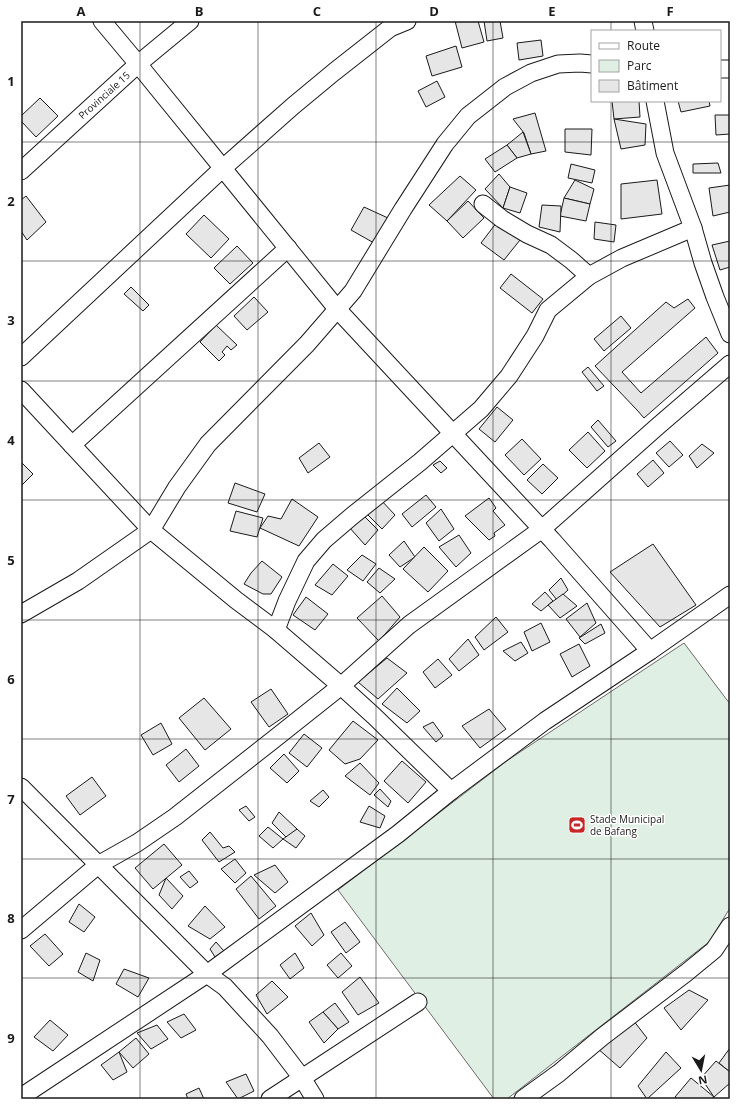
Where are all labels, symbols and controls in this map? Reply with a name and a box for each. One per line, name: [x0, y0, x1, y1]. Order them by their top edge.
text: A: [77, 2, 86, 20]
text: B: [195, 2, 204, 20]
text: C: [313, 2, 321, 20]
text: D: [429, 2, 439, 20]
text: E: [548, 2, 556, 20]
text: F: [666, 2, 674, 20]
legend: [591, 30, 721, 102]
text: Route: [627, 37, 660, 54]
text: Parc: [627, 57, 652, 74]
street label: Provinciale 15: [75, 68, 133, 122]
text: 1: [7, 72, 15, 90]
text: Bâtiment: [627, 77, 678, 94]
text: 2: [7, 192, 15, 210]
text: 3: [7, 311, 15, 329]
text: 4: [7, 431, 15, 449]
text: 5: [7, 551, 15, 569]
text: 6: [7, 670, 15, 688]
text: 7: [7, 790, 15, 808]
place label: Stade Municipal de Bafang: [590, 812, 664, 838]
sports icon: Stade Municipal de Bafang: [567, 815, 587, 835]
text: 8: [7, 909, 15, 927]
text: 9: [7, 1029, 15, 1047]
north arrow: [681, 1050, 721, 1090]
text: N: [697, 1072, 709, 1089]

